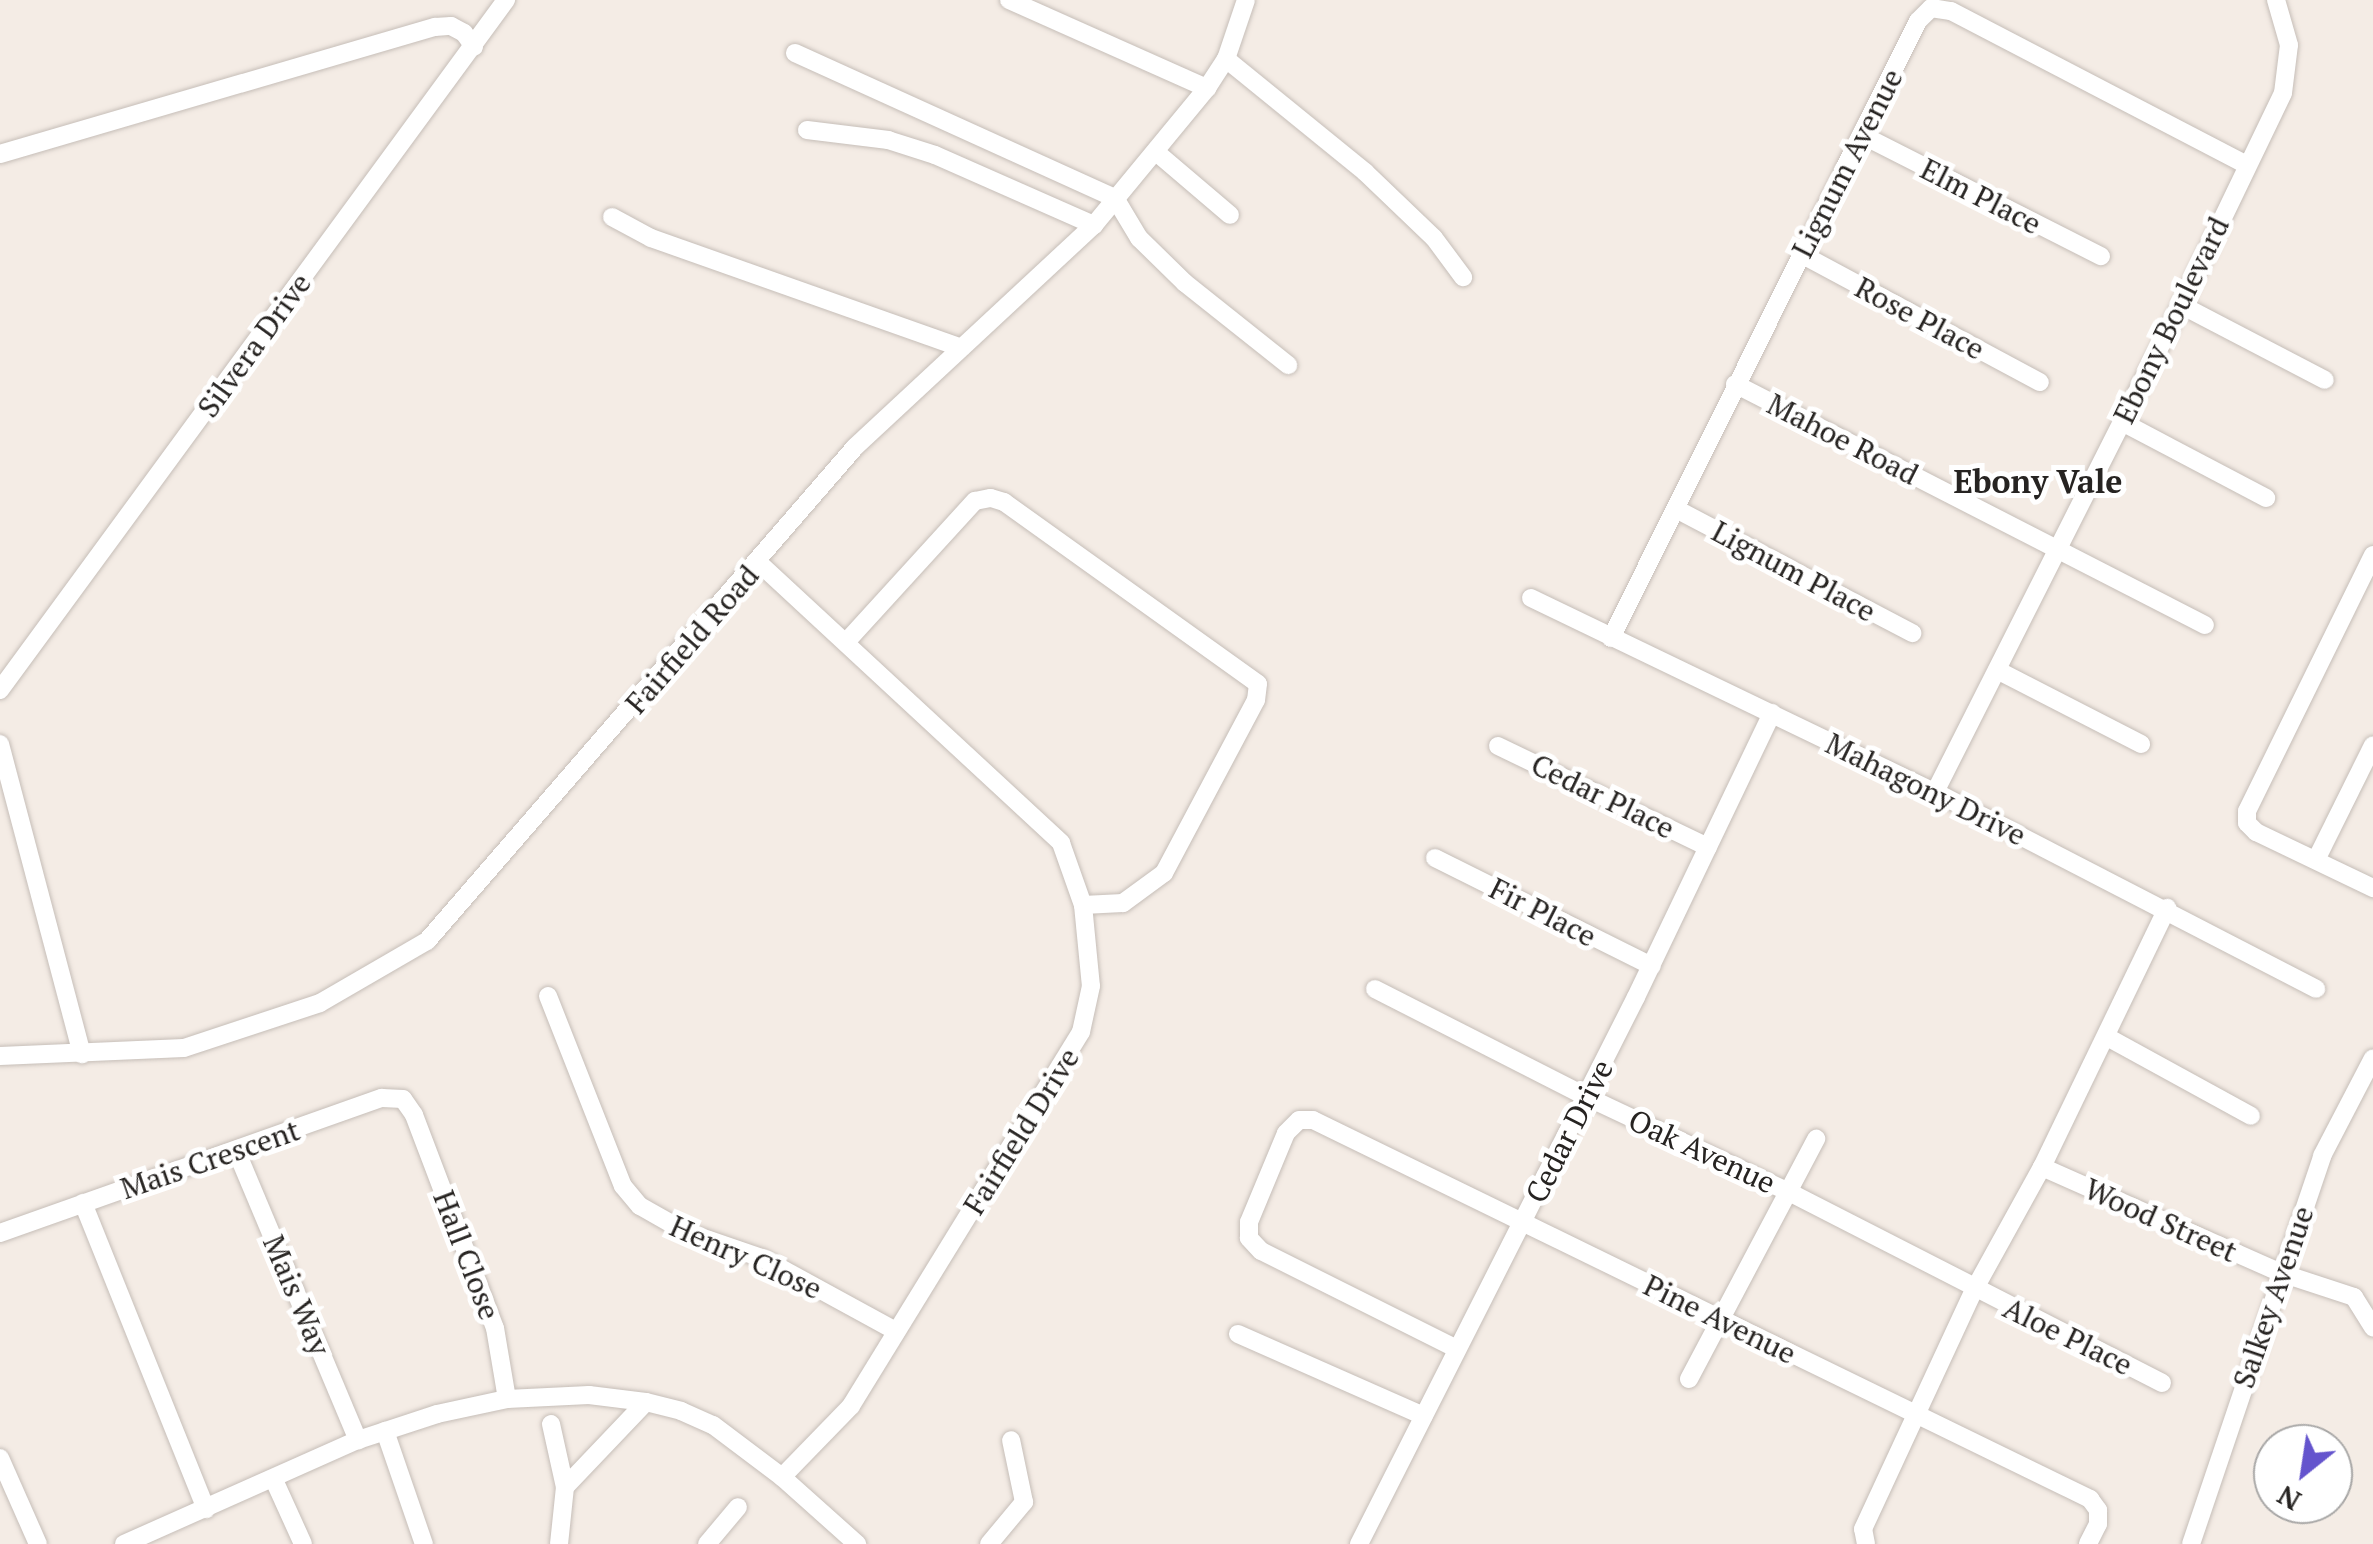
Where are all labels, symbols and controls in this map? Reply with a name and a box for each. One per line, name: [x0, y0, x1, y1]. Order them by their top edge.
street label: Lignum Avenue: [1784, 62, 1910, 264]
street label: Elm Place: [1915, 150, 2047, 242]
street label: Ebony Boulevard: [2105, 211, 2237, 429]
street label: Silvera Drive: [190, 266, 318, 424]
street label: Rose Place: [1849, 269, 1991, 367]
street label: Mahoe Road: [1761, 386, 1925, 492]
district label: Ebony Vale: [1953, 462, 2123, 500]
street label: Lignum Place: [1706, 513, 1882, 629]
street label: Fairfield Road: [618, 557, 766, 721]
street label: Mahagony Drive: [1820, 725, 2032, 853]
street label: Cedar Place: [1526, 746, 1680, 846]
street label: Fir Place: [1484, 870, 1602, 954]
street label: Fairfield Drive: [955, 1041, 1087, 1221]
street label: Cedar Drive: [1518, 1053, 1620, 1209]
street label: Oak Avenue: [1623, 1101, 1781, 1201]
street label: Mais Crescent: [116, 1112, 304, 1206]
street label: Wood Street: [2079, 1170, 2243, 1270]
street label: Hall Close: [426, 1185, 508, 1325]
street label: Salkey Avenue: [2225, 1201, 2321, 1393]
street label: Henry Close: [665, 1208, 827, 1306]
street label: Mais Way: [256, 1230, 338, 1360]
street label: Pine Avenue: [1638, 1267, 1802, 1371]
street label: Aloe Place: [1998, 1289, 2138, 1383]
north arrow: [2253, 1424, 2353, 1524]
text: N: [2270, 1477, 2307, 1520]

